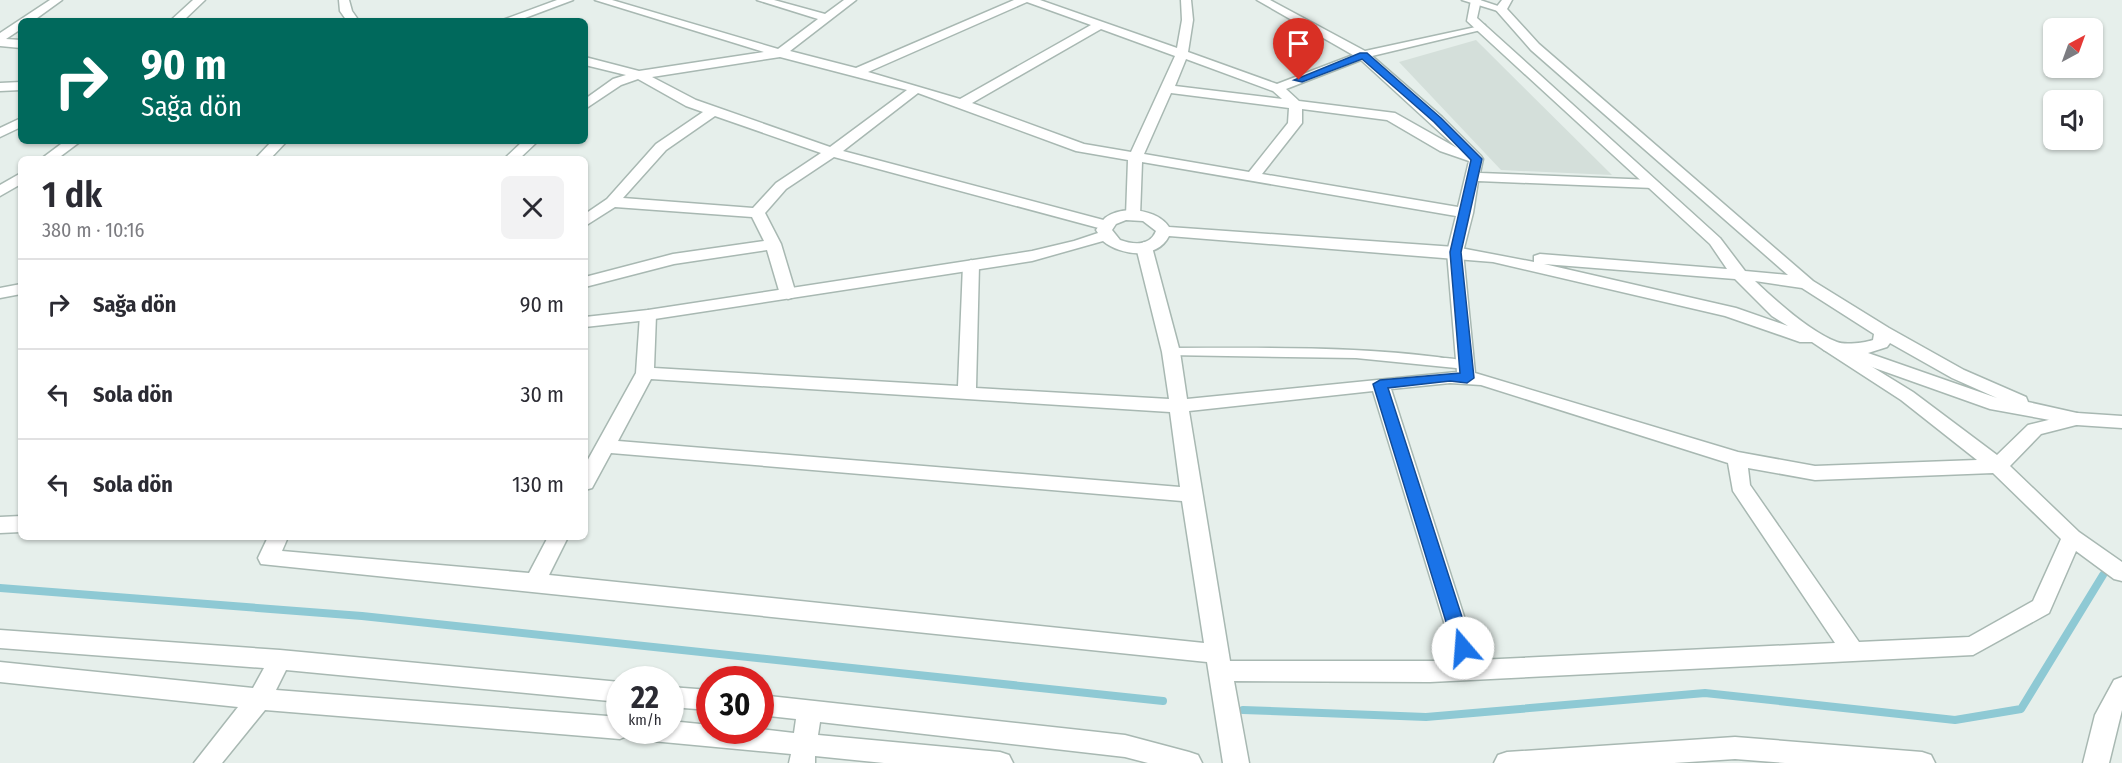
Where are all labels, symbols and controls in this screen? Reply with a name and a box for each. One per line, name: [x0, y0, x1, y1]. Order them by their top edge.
pin: [1273, 18, 1324, 80]
north arrow: [2043, 18, 2103, 78]
map controls: [2043, 18, 2103, 150]
icon: arrive: [1282, 27, 1315, 60]
text: 90 m: [141, 40, 226, 90]
icon: right: [42, 42, 120, 120]
button: sound: [2043, 90, 2103, 150]
text: Sağa dön: [141, 91, 242, 123]
text: 1 dk: [42, 173, 102, 217]
button: close: [501, 176, 564, 239]
text: 380 m · 10:16: [42, 218, 145, 242]
icon: right: [42, 288, 75, 321]
text: Sağa dön: [93, 291, 176, 318]
text: 90 m: [520, 291, 564, 318]
icon: left: [42, 378, 75, 411]
text: Sola dön: [93, 381, 173, 408]
text: 30 m: [521, 381, 564, 408]
icon: left: [42, 468, 75, 501]
text: Sola dön: [93, 471, 173, 498]
text: 130 m: [512, 471, 564, 498]
position arrow: [1431, 616, 1495, 680]
speed limit sign: 30: [696, 666, 774, 744]
text: 22: [631, 680, 659, 716]
text: km/h: [628, 711, 662, 729]

